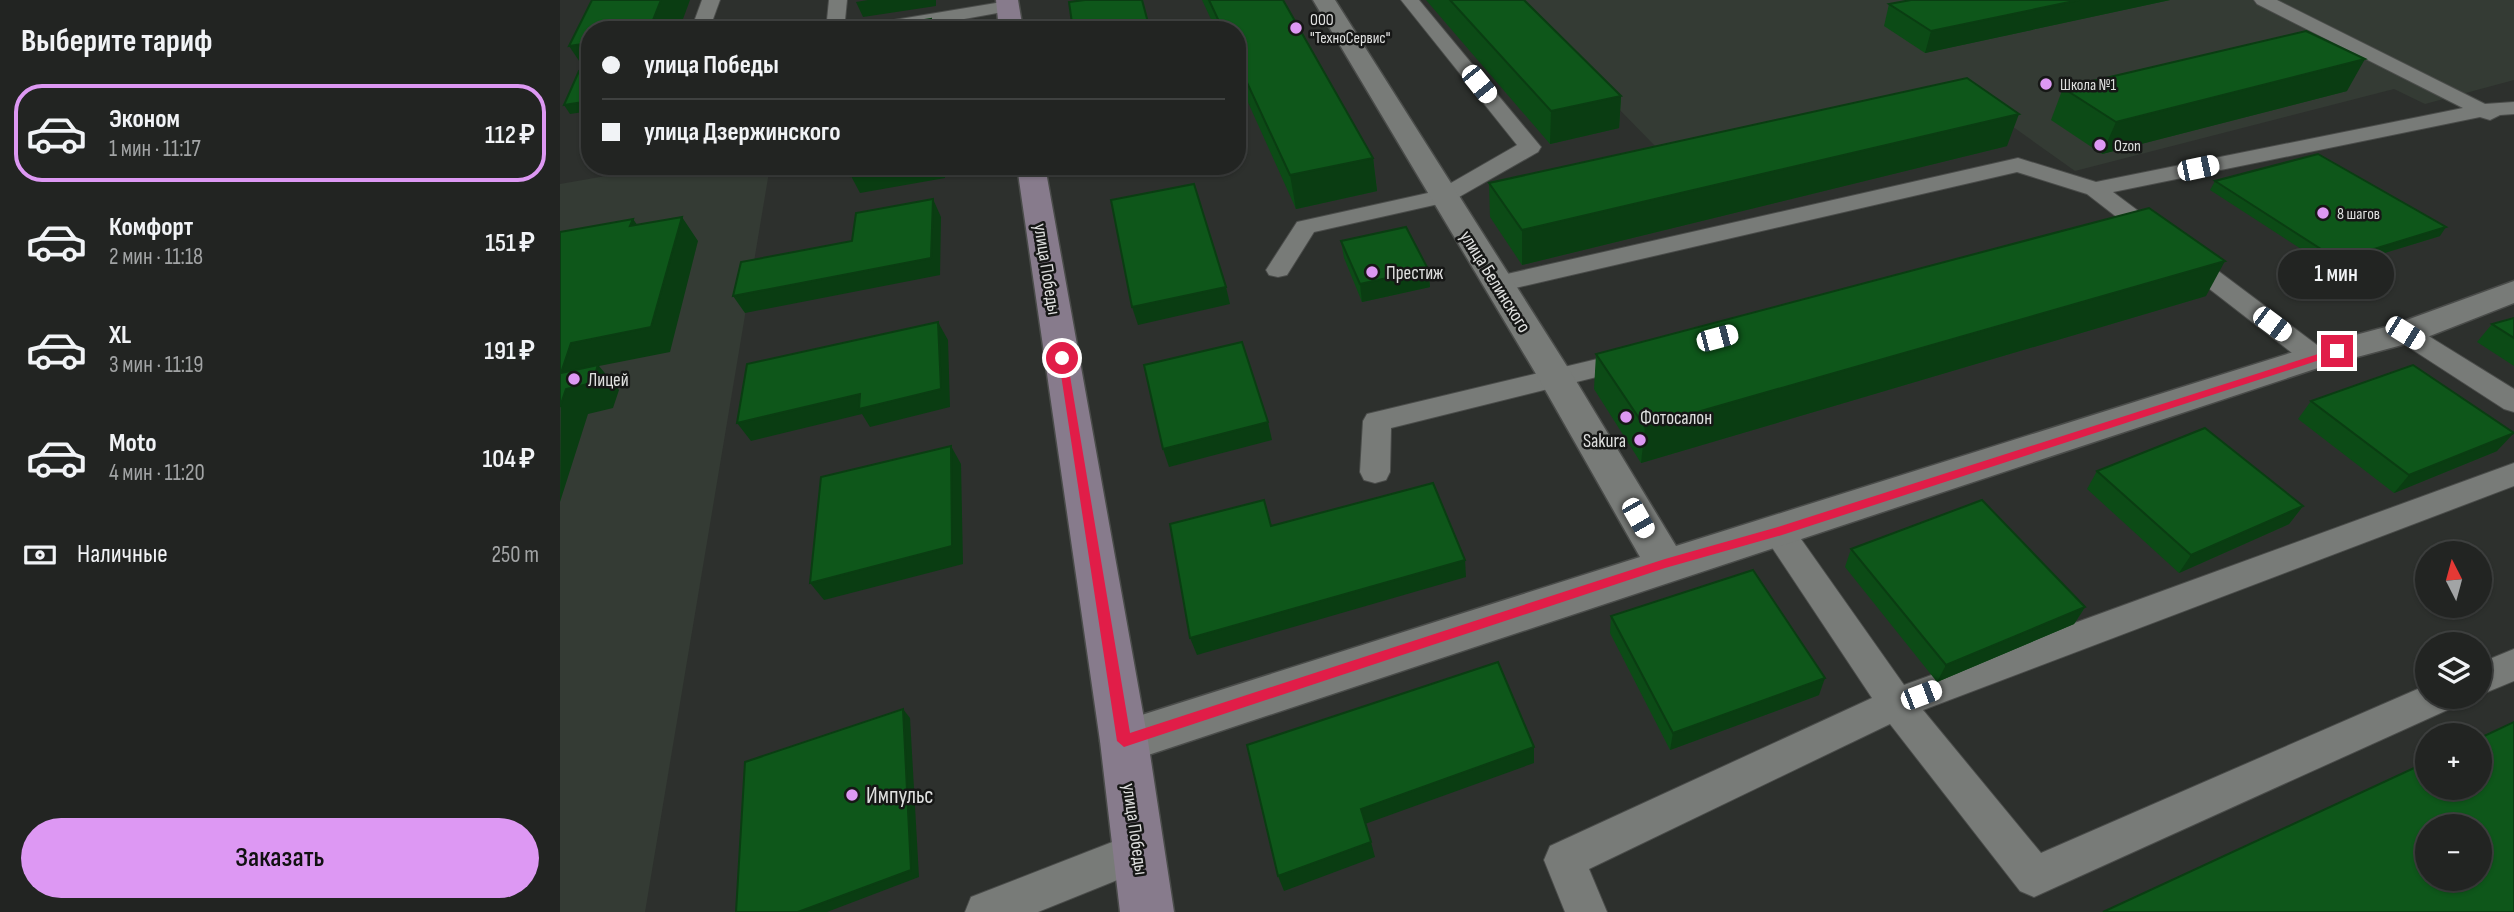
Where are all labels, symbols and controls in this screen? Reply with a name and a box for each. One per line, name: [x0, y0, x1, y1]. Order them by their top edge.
place label: ООО "ТехноСервис": [1310, 11, 1390, 48]
marker: ООО "ТехноСервис": [1288, 20, 1304, 36]
text: Выберите тариф: [21, 22, 212, 61]
text: улица Победы: [644, 50, 779, 81]
car: [1458, 61, 1501, 107]
marker: Школа №1: [2038, 76, 2054, 92]
place label: Школа №1: [2060, 76, 2117, 95]
icon: car: [25, 102, 88, 165]
text: Эконом: [109, 104, 180, 135]
text: улица Дзержинского: [644, 117, 841, 148]
text: 112 ₽: [485, 120, 535, 151]
text: 1 мин · 11:17: [109, 135, 201, 163]
marker: Ozon: [2092, 137, 2108, 153]
place label: Ozon: [2114, 137, 2141, 156]
car: [2176, 153, 2221, 183]
marker: 8 шагов: [2315, 205, 2331, 221]
place label: 8 шагов: [2337, 205, 2380, 224]
icon: car: [25, 210, 88, 273]
text: Комфорт: [109, 212, 193, 243]
street label: улица Победы: [1028, 222, 1065, 317]
street label: улица Белинского: [1454, 226, 1535, 337]
text: 151 ₽: [485, 228, 535, 259]
text: 2 мин · 11:18: [109, 243, 203, 271]
callout: 1 мин: [2279, 250, 2395, 298]
text: 1 мин: [2314, 260, 2358, 288]
place label: Престиж: [1386, 262, 1444, 285]
marker: Престиж: [1364, 264, 1380, 280]
car: [2249, 303, 2296, 345]
car: [2382, 313, 2429, 353]
icon: car: [25, 318, 88, 381]
text: XL: [109, 320, 131, 351]
car: [1694, 322, 1741, 354]
route end: [2321, 335, 2353, 367]
text: 191 ₽: [484, 336, 535, 367]
route start: [1046, 342, 1078, 374]
text: 3 мин · 11:19: [109, 351, 203, 379]
place label: Лицей: [588, 369, 629, 392]
marker: Лицей: [566, 371, 582, 387]
place label: Фотосалон: [1640, 407, 1712, 430]
marker: Фотосалон: [1618, 409, 1634, 425]
icon: car: [25, 426, 88, 489]
text: Moto: [109, 428, 157, 459]
place label: Sakura: [1583, 430, 1626, 453]
marker: Sakura: [1632, 432, 1648, 448]
text: 104 ₽: [482, 444, 535, 475]
text: 4 мин · 11:20: [109, 459, 205, 487]
car: [1619, 495, 1658, 541]
icon: cash: [21, 536, 59, 574]
text: Наличные: [77, 539, 168, 570]
text: 250 m: [492, 541, 539, 569]
north arrow: [2415, 541, 2492, 618]
map controls: [2415, 541, 2492, 891]
button: layers: [2415, 632, 2492, 709]
car: [1898, 678, 1945, 712]
button: +: [2415, 723, 2492, 800]
place label: Импульс: [866, 782, 934, 810]
street label: улица Победы: [1117, 782, 1152, 876]
marker: Импульс: [844, 787, 860, 803]
button: −: [2415, 814, 2492, 891]
button: Заказать: [21, 818, 539, 898]

